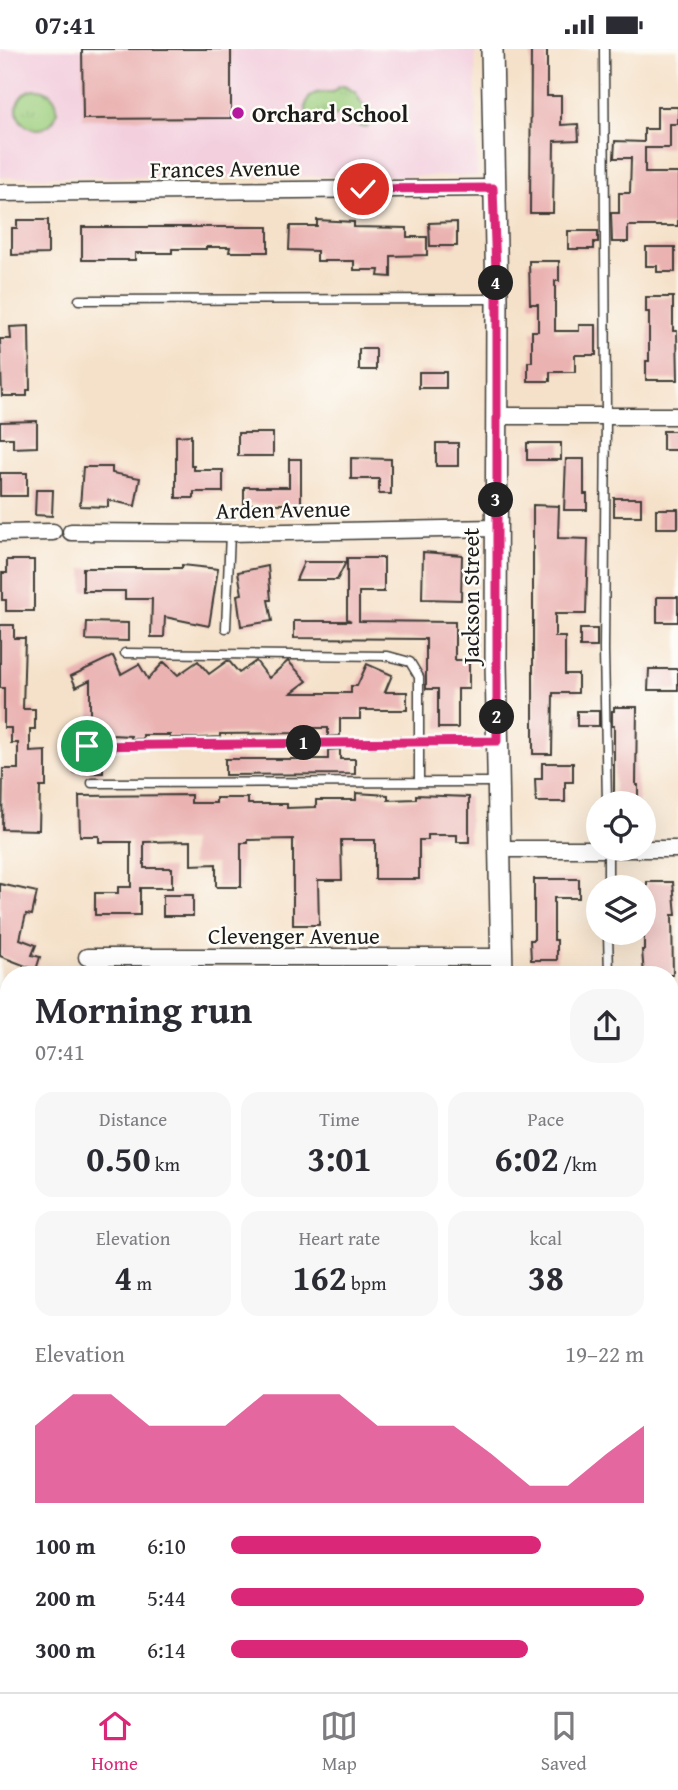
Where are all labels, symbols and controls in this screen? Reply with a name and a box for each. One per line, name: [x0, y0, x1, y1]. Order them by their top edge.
text: 07:41: [35, 5, 96, 44]
place label: Orchard School: [252, 97, 409, 130]
marker: Orchard School: [230, 105, 246, 121]
street label: Frances Avenue: [150, 150, 300, 186]
pin: [333, 159, 393, 219]
icon: check: [344, 170, 382, 208]
pin: 4: [478, 265, 514, 301]
text: 4: [491, 268, 500, 296]
pin: 3: [478, 483, 514, 517]
text: 3: [491, 485, 500, 513]
street label: Arden Avenue: [215, 491, 351, 527]
street label: Jackson Street: [454, 528, 487, 667]
pin: 2: [480, 699, 514, 735]
text: 2: [492, 702, 501, 730]
pin: [57, 716, 117, 776]
pin: 1: [286, 725, 322, 761]
icon: arrive: [68, 727, 106, 765]
text: 1: [299, 728, 308, 756]
map controls: [586, 791, 656, 945]
button: locate: [586, 791, 656, 861]
button: layers: [586, 875, 656, 945]
street label: Clevenger Avenue: [208, 919, 380, 952]
text: Morning run: [35, 981, 252, 1037]
button: share: [570, 989, 644, 1063]
text: 07:41: [35, 1035, 85, 1068]
text: Distance: [99, 1105, 167, 1133]
text: Time: [319, 1105, 360, 1133]
text: Pace: [528, 1105, 564, 1133]
text: 0.50: [86, 1133, 151, 1184]
text: 3:01: [307, 1133, 372, 1184]
text: 6:02: [495, 1133, 559, 1184]
text: km: [151, 1150, 180, 1178]
text: /km: [559, 1150, 597, 1178]
text: Elevation: [96, 1224, 170, 1252]
text: Heart rate: [299, 1224, 380, 1252]
text: kcal: [530, 1224, 562, 1252]
text: 4: [114, 1252, 132, 1303]
text: 162: [292, 1252, 347, 1303]
text: 38: [528, 1252, 564, 1303]
text: m: [132, 1269, 152, 1297]
text: bpm: [347, 1269, 387, 1297]
text: Elevation: [35, 1337, 125, 1370]
text: 19–22 m: [565, 1337, 644, 1370]
text: 100 m: [35, 1529, 96, 1562]
text: 6:10: [147, 1529, 186, 1562]
text: 200 m: [35, 1581, 96, 1614]
text: 5:44: [147, 1581, 186, 1614]
text: 300 m: [35, 1633, 96, 1666]
text: 6:14: [147, 1633, 186, 1666]
tab: Home: [91, 1707, 138, 1777]
tab: Map: [320, 1707, 358, 1777]
tab: Saved: [541, 1707, 587, 1777]

